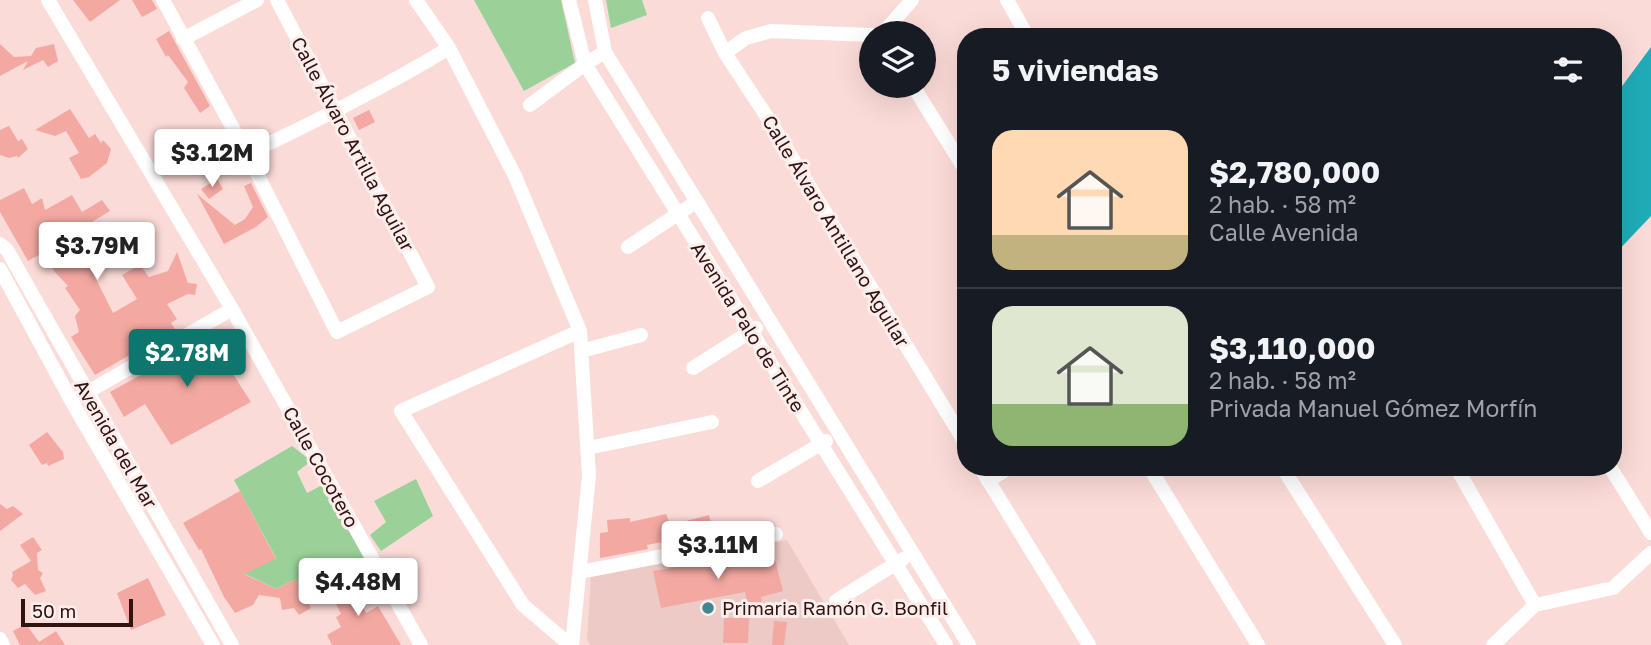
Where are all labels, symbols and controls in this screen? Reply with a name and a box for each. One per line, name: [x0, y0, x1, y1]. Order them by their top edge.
map controls: [859, 21, 936, 98]
button: layers: [859, 21, 936, 98]
street label: Calle Álvaro Artilla Aguilar: [287, 33, 420, 255]
icon: filters: [1549, 51, 1587, 89]
text: 5 viviendas: [992, 52, 1159, 88]
street label: Calle Álvaro Antillano Aguilar: [758, 111, 915, 351]
pin: $3.12M: [155, 130, 269, 189]
text: $3.12M: [170, 138, 254, 166]
text: $2,780,000: [1209, 154, 1380, 190]
icon: home: [1048, 158, 1132, 242]
text: 2 hab. · 58 m²: [1209, 190, 1356, 218]
text: Calle Avenida: [1209, 218, 1358, 246]
pin: $3.79M: [40, 222, 154, 282]
text: $3.79M: [55, 231, 139, 259]
street label: Avenida Palo de Tinte: [687, 237, 810, 416]
pin: $2.78M: [130, 330, 244, 389]
text: $3,110,000: [1209, 330, 1376, 366]
icon: home: [1048, 334, 1132, 418]
text: $2.78M: [145, 338, 229, 366]
text: 2 hab. · 58 m²: [1209, 366, 1356, 394]
street label: Avenida del Mar: [70, 375, 163, 513]
text: Privada Manuel Gómez Morfín: [1209, 394, 1537, 422]
street label: Calle Cocotero: [279, 402, 364, 531]
pin: $3.11M: [661, 522, 775, 581]
text: $3.11M: [678, 530, 758, 558]
pin: $4.48M: [301, 558, 415, 618]
text: $4.48M: [315, 567, 401, 595]
scale bar: [21, 596, 133, 628]
place label: Primaria Ramón G. Bonfil: [722, 596, 948, 619]
text: 50 m: [32, 599, 76, 622]
marker: Primaria Ramón G. Bonfil: [700, 600, 716, 616]

